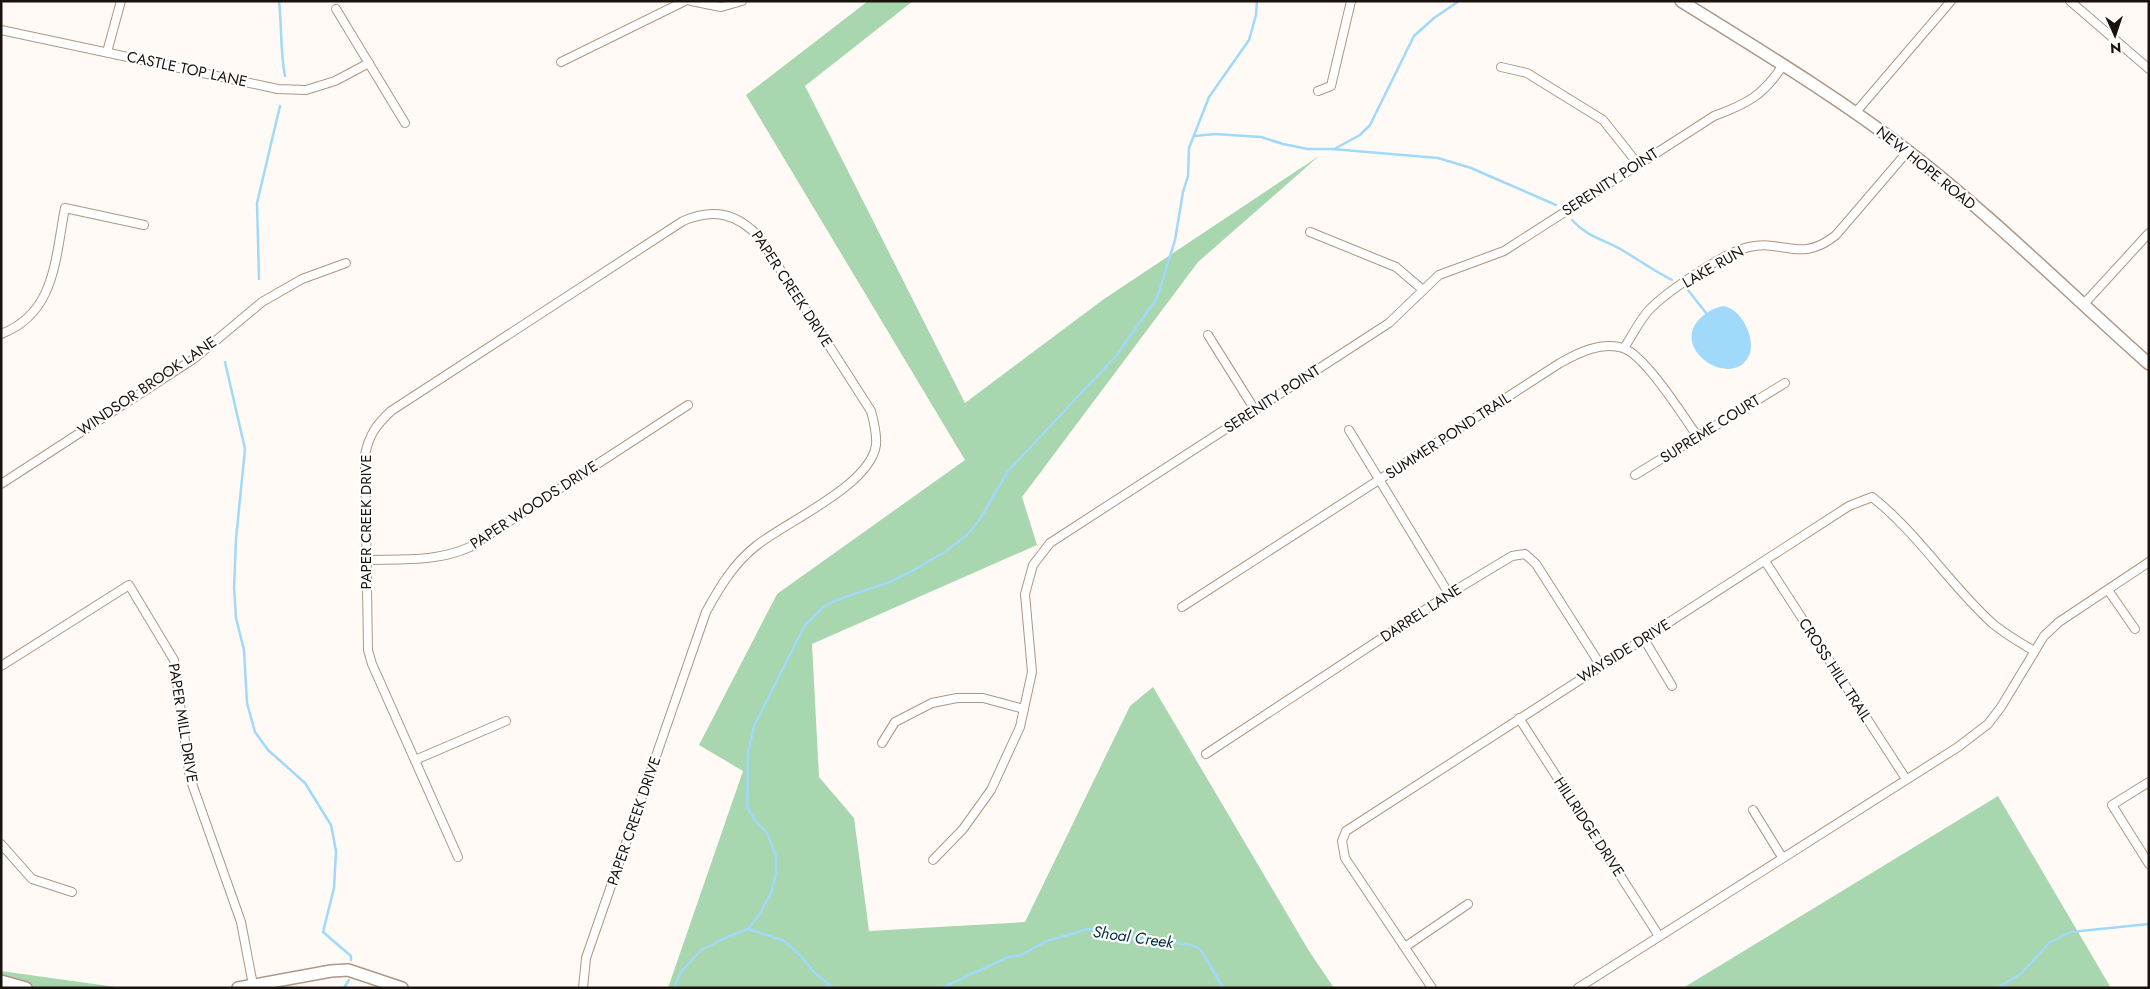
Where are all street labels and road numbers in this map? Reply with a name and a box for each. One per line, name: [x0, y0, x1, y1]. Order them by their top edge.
street label: CASTLE TOP LANE: [125, 46, 249, 92]
street label: NEW HOPE ROAD: [1871, 121, 1981, 215]
street label: SERENITY POINT: [1557, 143, 1663, 221]
street label: PAPER CREEK DRIVE: [746, 226, 838, 352]
street label: LAKE RUN: [1678, 241, 1748, 293]
street label: WINDSOR BROOK LANE: [73, 331, 221, 441]
street label: SERENITY POINT: [1219, 360, 1325, 438]
street label: SUMMER POND TRAIL: [1381, 387, 1515, 485]
street label: SUPREME COURT: [1656, 389, 1764, 469]
street label: PAPER CREEK DRIVE: [355, 454, 377, 590]
street label: PAPER WOODS DRIVE: [466, 455, 602, 555]
street label: DARREL LANE: [1376, 578, 1466, 648]
street label: WAYSIDE DRIVE: [1573, 614, 1675, 688]
street label: CROSS HILL TRAIL: [1793, 614, 1877, 726]
street label: PAPER MILL DRIVE: [163, 662, 203, 784]
street label: PAPER CREEK DRIVE: [602, 754, 666, 888]
street label: HILLRIDGE DRIVE: [1548, 773, 1630, 881]

